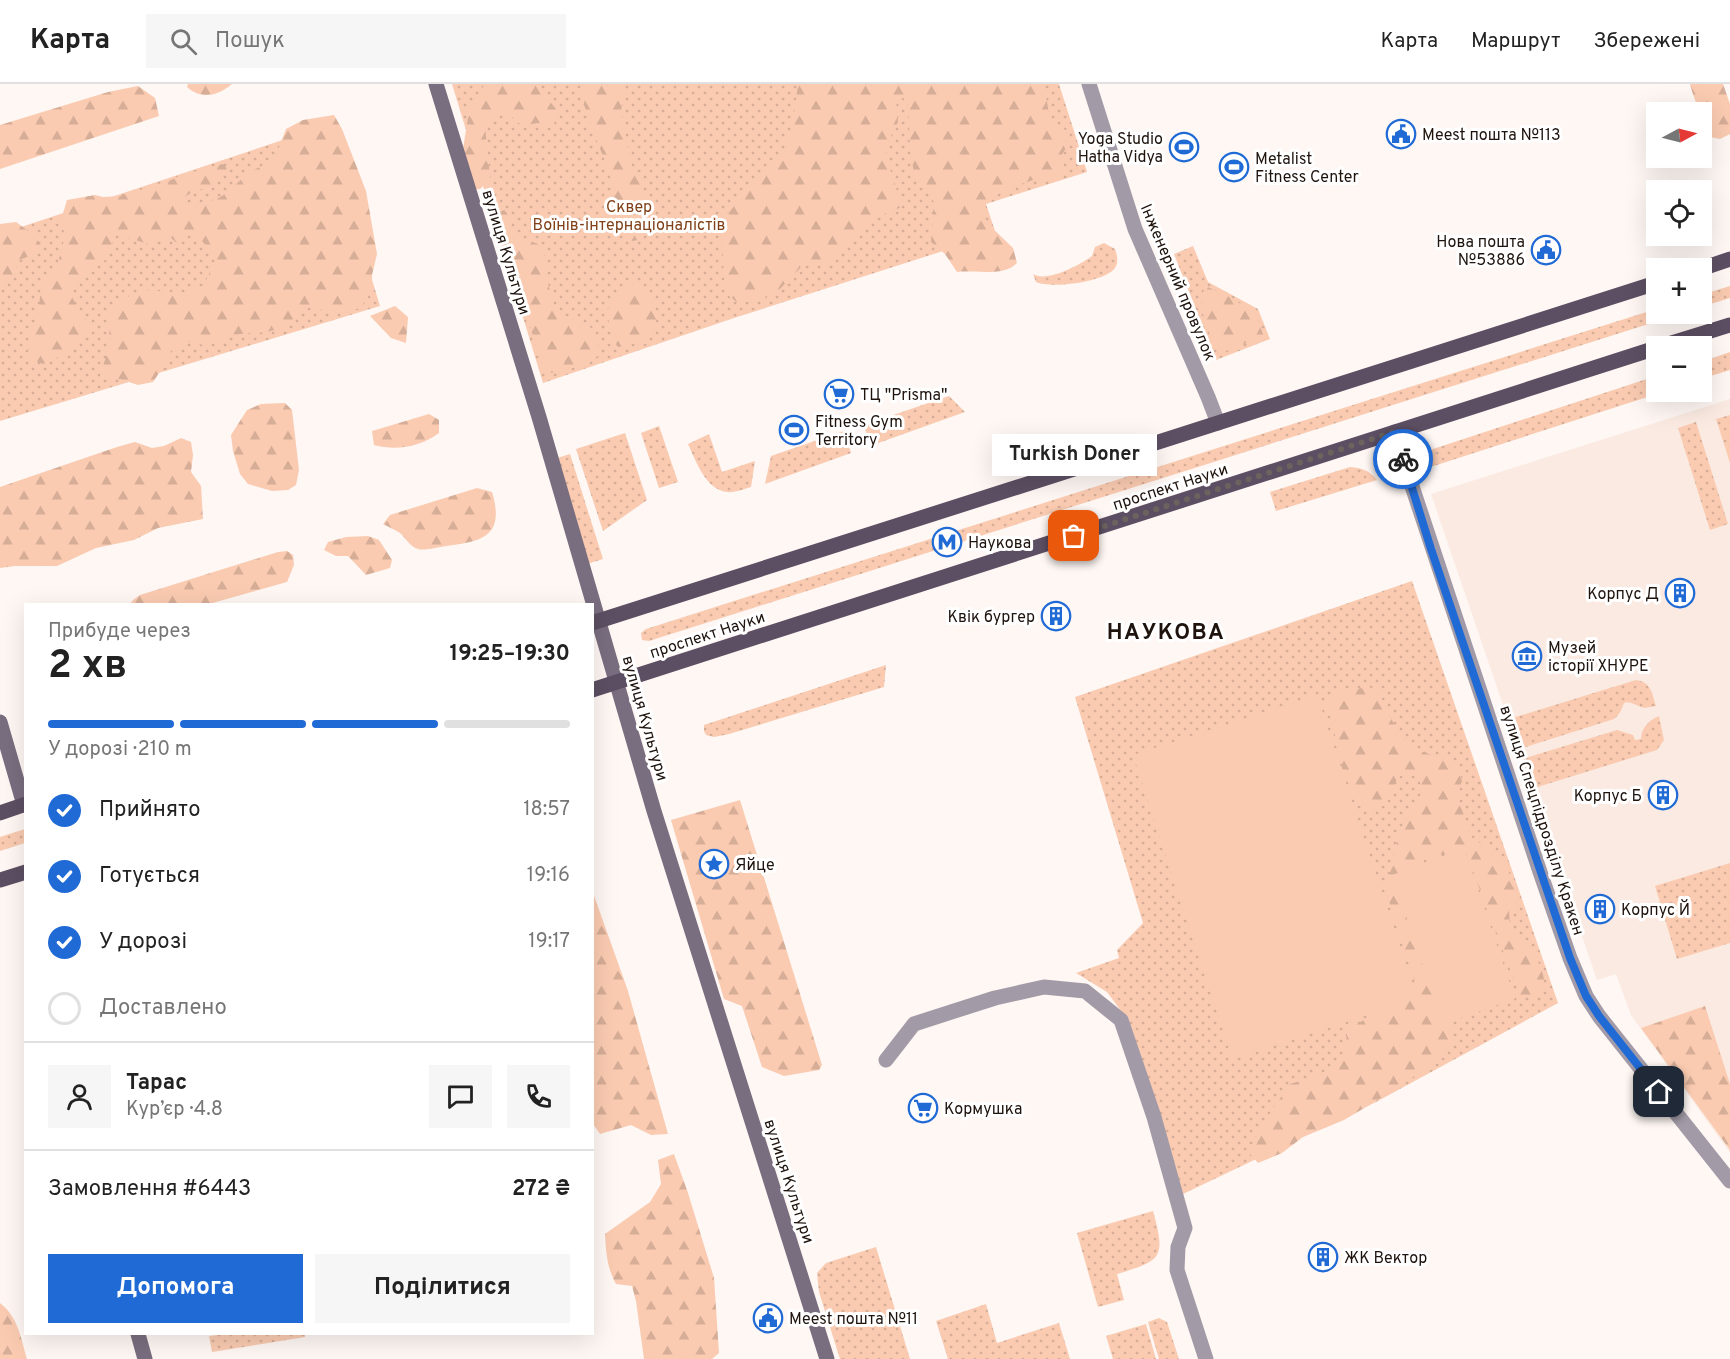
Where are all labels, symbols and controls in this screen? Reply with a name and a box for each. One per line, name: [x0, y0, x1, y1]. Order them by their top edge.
search box: [146, 14, 566, 68]
text: Карта: [30, 23, 110, 59]
icon: search: [167, 25, 200, 58]
text: Пошук: [215, 28, 285, 55]
text: Карта: [1381, 28, 1438, 55]
text: Маршрут: [1471, 28, 1560, 55]
text: Збережені: [1593, 28, 1700, 55]
north arrow: [1646, 102, 1712, 168]
map controls: [1646, 102, 1712, 402]
public building icon: Meest пошта №113: [1385, 118, 1417, 150]
place label: Meest пошта №113: [1422, 126, 1561, 146]
place label: Yoga Studio Hatha Vidya: [1078, 130, 1163, 168]
sports icon: Yoga Studio Hatha Vidya: [1168, 131, 1200, 163]
place label: Metalist Fitness Center: [1255, 150, 1359, 188]
sports icon: Metalist Fitness Center: [1218, 151, 1250, 183]
button: locate: [1646, 180, 1712, 246]
street label: вулиця Культури: [477, 188, 534, 317]
park label: Сквер Воїнів-інтернаціоналістів: [533, 198, 725, 236]
street label: Інженерний провулок: [1135, 201, 1219, 364]
place label: Нова пошта №53886: [1436, 233, 1525, 271]
public building icon: Нова пошта №53886: [1530, 234, 1562, 266]
button: +: [1646, 258, 1712, 324]
button: −: [1646, 336, 1712, 402]
supermarket icon: ТЦ "Prisma": [823, 378, 855, 410]
place label: ТЦ "Prisma": [860, 386, 947, 406]
place label: Fitness Gym Territory: [815, 413, 903, 451]
sports icon: Fitness Gym Territory: [778, 414, 810, 446]
courier: [1373, 429, 1433, 489]
callout: Turkish Doner: [992, 434, 1156, 476]
text: Turkish Doner: [1009, 442, 1140, 468]
icon: bike: [1387, 443, 1420, 476]
street label: проспект Науки: [1110, 460, 1231, 516]
pin: [1048, 510, 1099, 561]
icon: bag: [1057, 519, 1090, 552]
metro station icon: Наукова: [931, 526, 963, 558]
place label: Наукова: [968, 534, 1031, 554]
building icon: Корпус Д: [1664, 577, 1696, 609]
place label: Корпус Д: [1587, 585, 1659, 605]
building icon: Квік бургер: [1040, 600, 1072, 632]
street label: проспект Науки: [647, 608, 768, 664]
place label: Квік бургер: [947, 608, 1035, 628]
text: Прибуде через: [48, 619, 191, 645]
district label: НАУКОВА: [1107, 620, 1225, 647]
place label: Музей історії ХНУРЕ: [1548, 639, 1649, 677]
museum icon: Музей історії ХНУРЕ: [1511, 640, 1543, 672]
text: 19:25–19:30: [449, 641, 570, 668]
text: 2 хв: [48, 643, 127, 692]
street label: вулиця Культури: [617, 654, 672, 784]
street label: вулиця Спецпідрозділу Кракен: [1494, 703, 1588, 938]
text: У дорозі · 210 m: [48, 737, 192, 763]
building icon: Корпус Б: [1647, 779, 1679, 811]
place label: Корпус Б: [1574, 787, 1642, 807]
icon: check: [48, 794, 81, 827]
text: Прийнято: [99, 797, 200, 824]
text: 18:57: [523, 797, 570, 823]
place icon: Яйце: [698, 848, 730, 880]
place label: Яйце: [735, 856, 775, 876]
icon: check: [48, 860, 81, 893]
text: Готується: [99, 863, 200, 890]
text: 19:16: [527, 863, 570, 889]
building icon: Корпус Й: [1584, 893, 1616, 925]
place label: Корпус Й: [1621, 899, 1690, 921]
icon: check: [48, 926, 81, 959]
text: У дорозі: [99, 929, 187, 956]
text: 19:17: [528, 929, 570, 955]
text: Доставлено: [99, 995, 227, 1022]
button: person: [48, 1065, 111, 1128]
button: chat: [429, 1065, 492, 1128]
button: phone: [507, 1065, 570, 1128]
pin: [1633, 1066, 1684, 1117]
text: Тарас: [126, 1070, 187, 1097]
icon: home: [1642, 1075, 1675, 1108]
supermarket icon: Кормушка: [907, 1092, 939, 1124]
text: Кур’єр · 4.8: [126, 1097, 223, 1123]
place label: Кормушка: [944, 1100, 1022, 1120]
street label: вулиця Культури: [759, 1117, 818, 1246]
text: Замовлення #6443: [48, 1176, 251, 1203]
text: 272 ₴: [512, 1176, 570, 1203]
building icon: ЖК Вектор: [1307, 1241, 1339, 1273]
place label: ЖК Вектор: [1344, 1249, 1427, 1269]
button: Допомога: [48, 1254, 303, 1323]
button: Поділитися: [315, 1254, 570, 1323]
public building icon: Meest пошта №11: [752, 1302, 784, 1334]
place label: Meest пошта №11: [789, 1310, 918, 1330]

